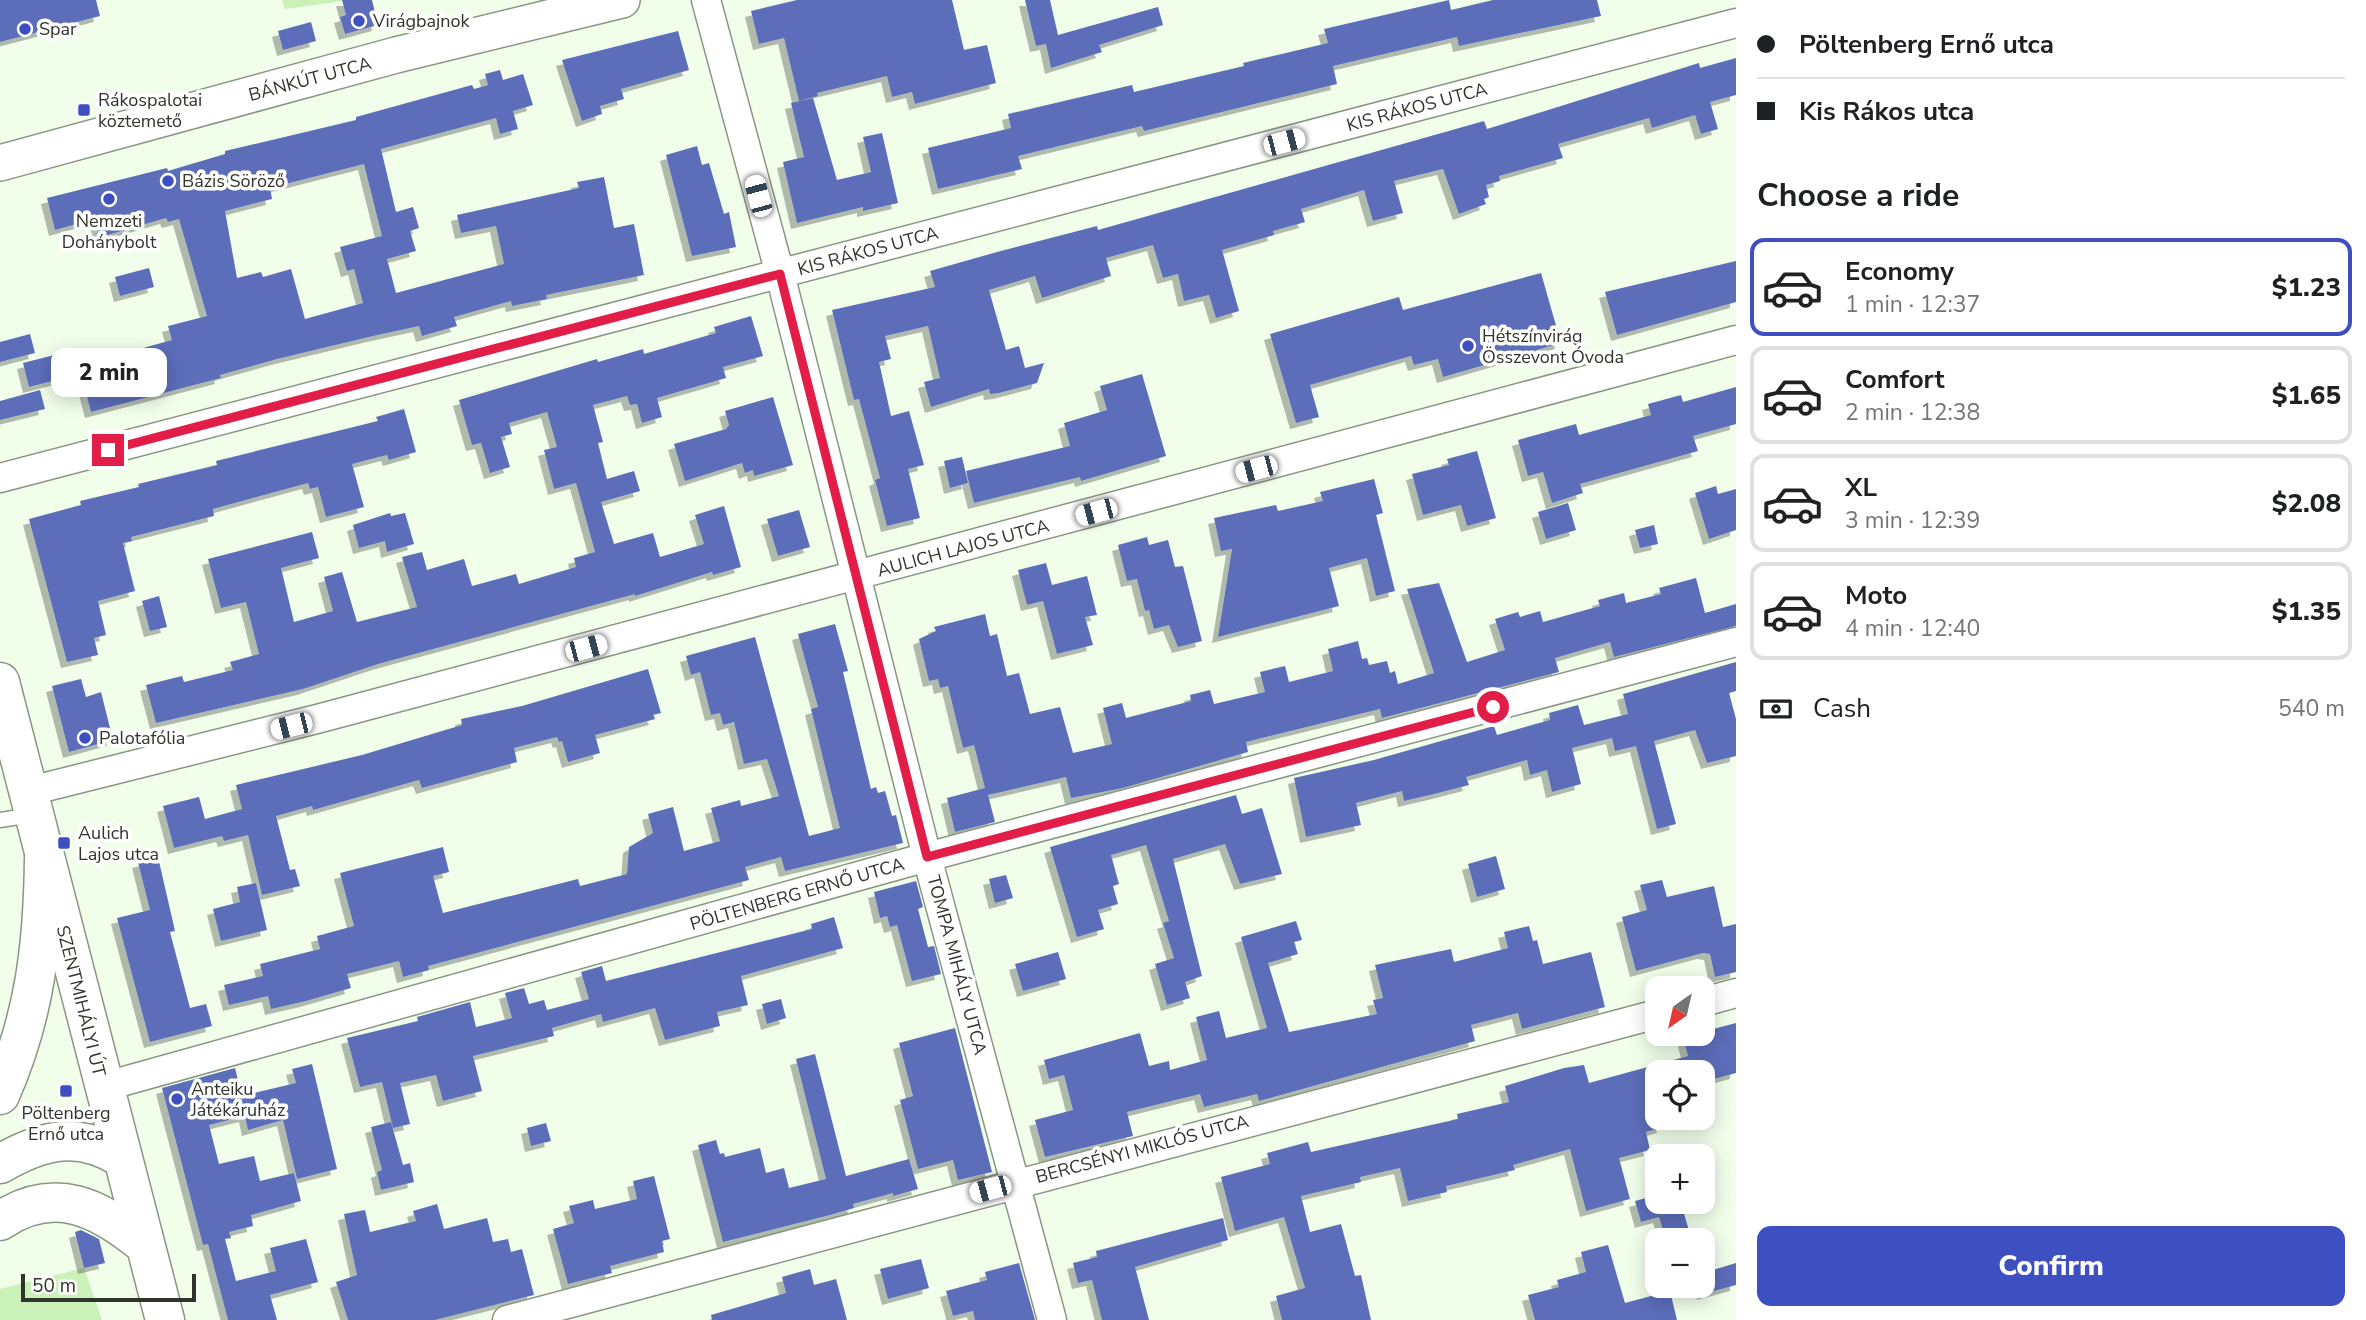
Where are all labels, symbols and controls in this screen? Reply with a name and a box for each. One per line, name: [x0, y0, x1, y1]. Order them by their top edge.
place label: Virágbajnok: [372, 9, 471, 33]
marker: Virágbajnok: [351, 13, 367, 29]
place label: Spar: [39, 17, 77, 41]
marker: Spar: [17, 21, 33, 37]
text: Pöltenberg Ernő utca: [1799, 27, 2054, 62]
street label: BÁNKÚT UTCA: [246, 51, 374, 107]
street label: KIS RÁKOS UTCA: [1344, 77, 1490, 137]
place label: Rákospalotai köztemető: [98, 88, 202, 133]
text: Kis Rákos utca: [1799, 94, 1974, 129]
marker: Rákospalotai köztemető: [76, 102, 92, 118]
car: [1261, 126, 1308, 158]
place label: Bázis Söröző: [182, 169, 285, 193]
marker: Bázis Söröző: [160, 173, 176, 189]
car: [743, 173, 774, 219]
text: Choose a ride: [1757, 174, 1959, 217]
marker: Nemzeti Dohánybolt: [101, 191, 117, 207]
place label: Nemzeti Dohánybolt: [62, 209, 157, 254]
street label: KIS RÁKOS UTCA: [795, 221, 941, 281]
text: Economy: [1845, 254, 1954, 289]
icon: car: [1761, 256, 1824, 319]
text: $1.23: [2272, 270, 2341, 305]
text: 1 min · 12:37: [1845, 289, 1980, 320]
place label: Hétszínvirág Összevont Óvoda: [1482, 324, 1624, 369]
marker: Hétszínvirág Összevont Óvoda: [1460, 338, 1476, 354]
callout: 2 min: [50, 349, 166, 398]
text: 2 min: [79, 357, 139, 388]
text: Comfort: [1845, 362, 1945, 397]
icon: car: [1761, 364, 1824, 427]
text: $1.65: [2272, 378, 2341, 413]
text: 2 min · 12:38: [1845, 397, 1980, 428]
route end: [92, 434, 124, 466]
car: [1233, 453, 1280, 485]
text: XL: [1845, 470, 1877, 505]
icon: car: [1761, 472, 1824, 535]
text: $2.08: [2272, 486, 2341, 521]
car: [1073, 496, 1120, 528]
text: 3 min · 12:39: [1845, 505, 1980, 536]
street label: AULICH LAJOS UTCA: [874, 513, 1052, 583]
text: Moto: [1845, 578, 1907, 613]
icon: car: [1761, 580, 1824, 643]
text: $1.35: [2272, 594, 2341, 629]
text: 4 min · 12:40: [1845, 613, 1980, 644]
car: [563, 632, 610, 664]
icon: cash: [1757, 690, 1795, 728]
route start: [1477, 691, 1509, 723]
text: Cash: [1813, 691, 1871, 726]
text: 540 m: [2278, 693, 2345, 724]
car: [269, 711, 314, 741]
place label: Palotafólia: [99, 726, 185, 750]
marker: Palotafólia: [77, 730, 93, 746]
place label: Aulich Lajos utca: [78, 821, 159, 866]
marker: Aulich Lajos utca: [56, 835, 72, 851]
street label: PÖLTENBERG ERNŐ UTCA: [687, 852, 907, 936]
street label: TOMPA MIHÁLY UTCA: [921, 873, 993, 1057]
street label: SZENTMIHÁLYI ÚT: [51, 923, 111, 1079]
north arrow: [1645, 976, 1715, 1046]
map controls: [1645, 976, 1715, 1298]
button: locate: [1645, 1060, 1715, 1130]
place label: Anteiku Játékáruház: [190, 1077, 285, 1122]
marker: Pöltenberg Ernő utca: [58, 1083, 74, 1099]
marker: Anteiku Játékáruház: [169, 1091, 185, 1107]
place label: Pöltenberg Ernő utca: [21, 1101, 111, 1146]
street label: BERCSÉNYI MIKLÓS UTCA: [1033, 1109, 1251, 1189]
button: +: [1645, 1144, 1715, 1214]
car: [967, 1173, 1014, 1205]
button: Confirm: [1757, 1226, 2345, 1306]
button: −: [1645, 1228, 1715, 1298]
scale bar: [21, 1271, 196, 1303]
text: 50 m: [32, 1273, 76, 1299]

